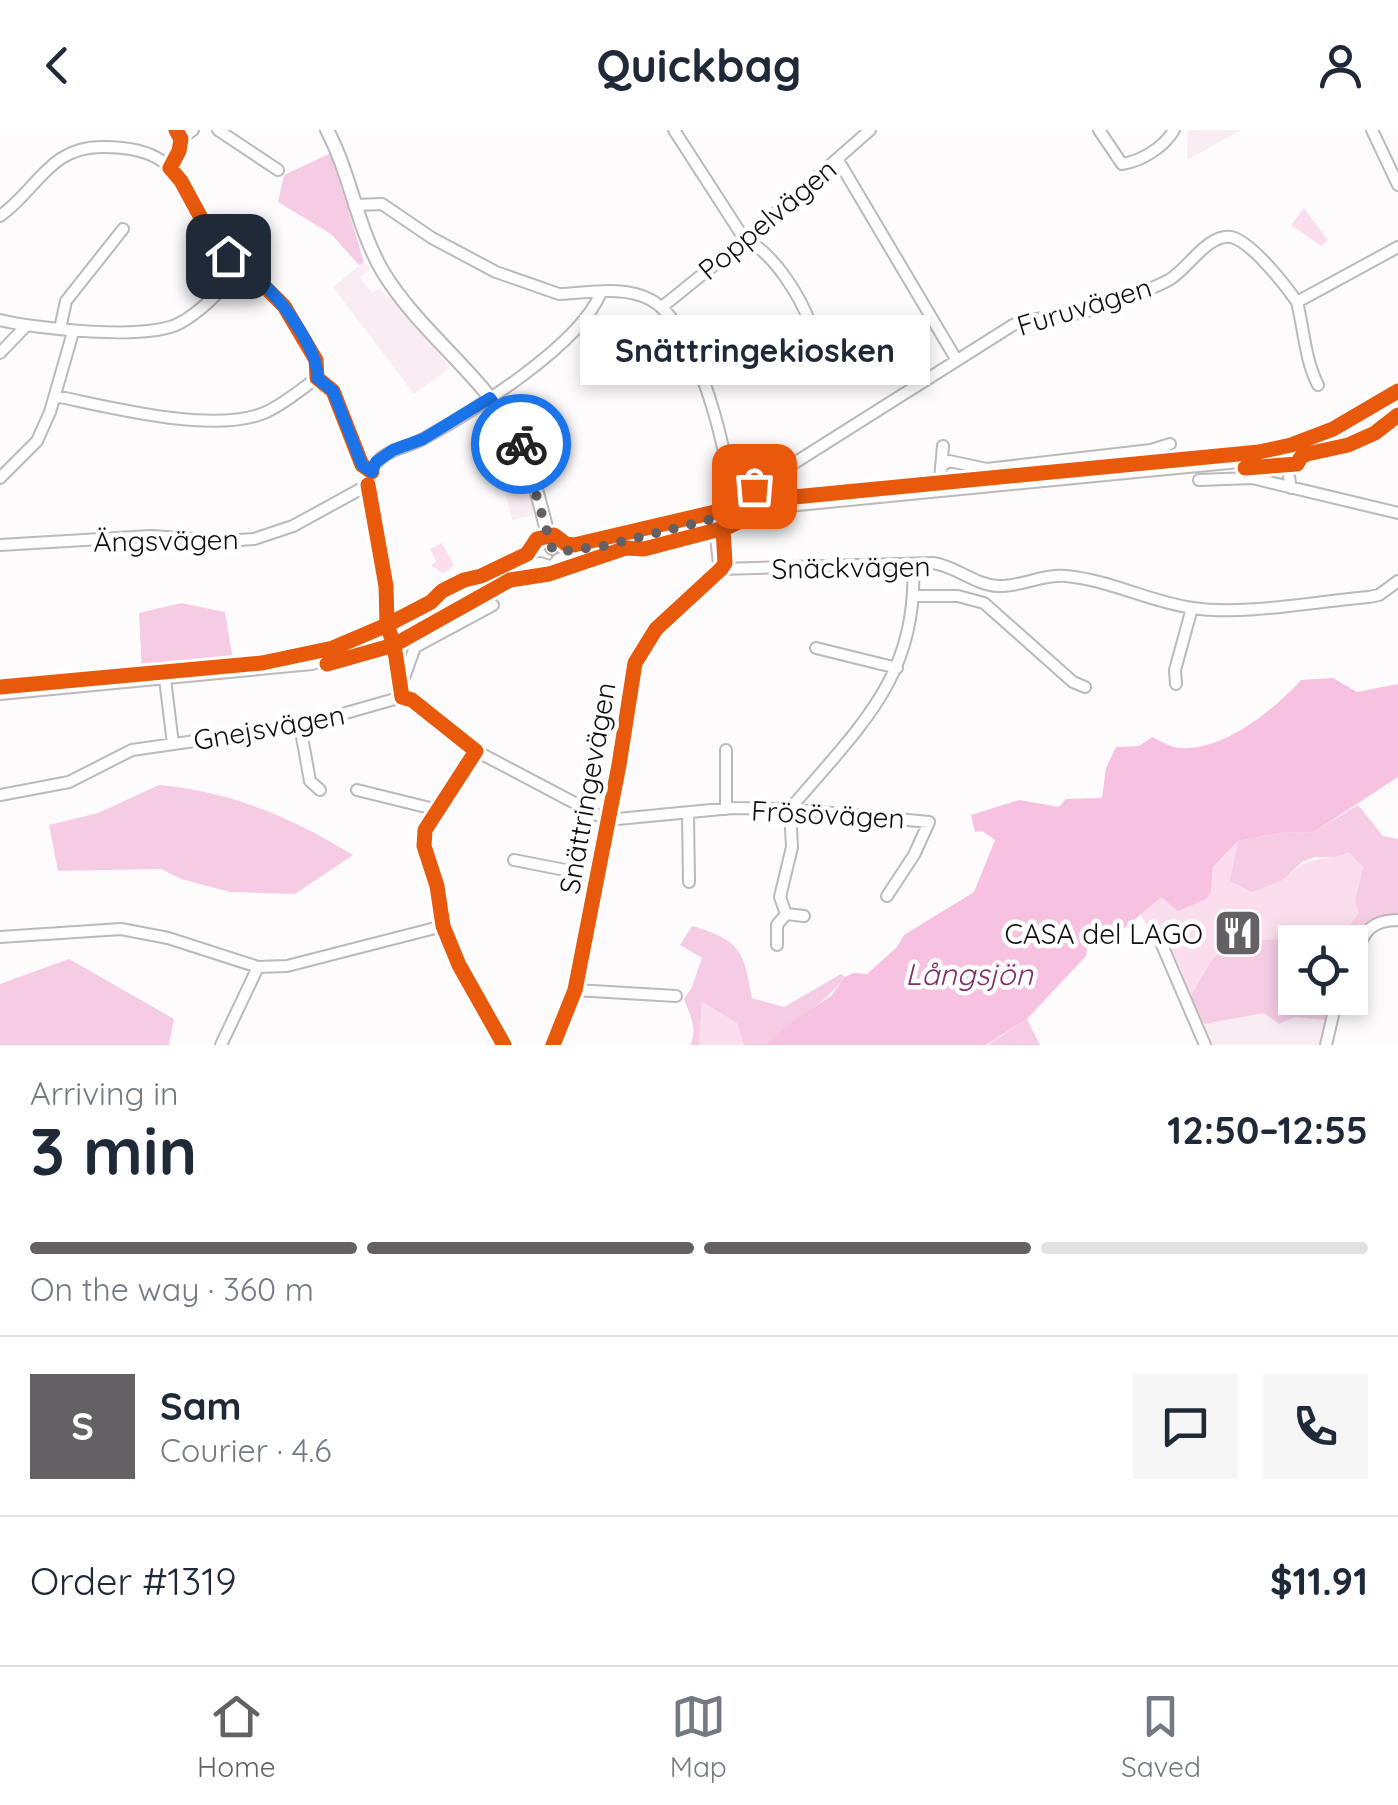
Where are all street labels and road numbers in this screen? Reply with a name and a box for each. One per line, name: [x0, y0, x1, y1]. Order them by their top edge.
street label: Poppelvägen: [691, 151, 843, 287]
street label: Furuvägen: [1013, 269, 1155, 343]
street label: Ängsvägen: [93, 521, 239, 559]
street label: Snäckvägen: [771, 548, 931, 586]
street label: Snättringevägen: [551, 680, 623, 896]
street label: Gnejsvägen: [191, 696, 347, 758]
street label: Frösövägen: [750, 792, 906, 836]

